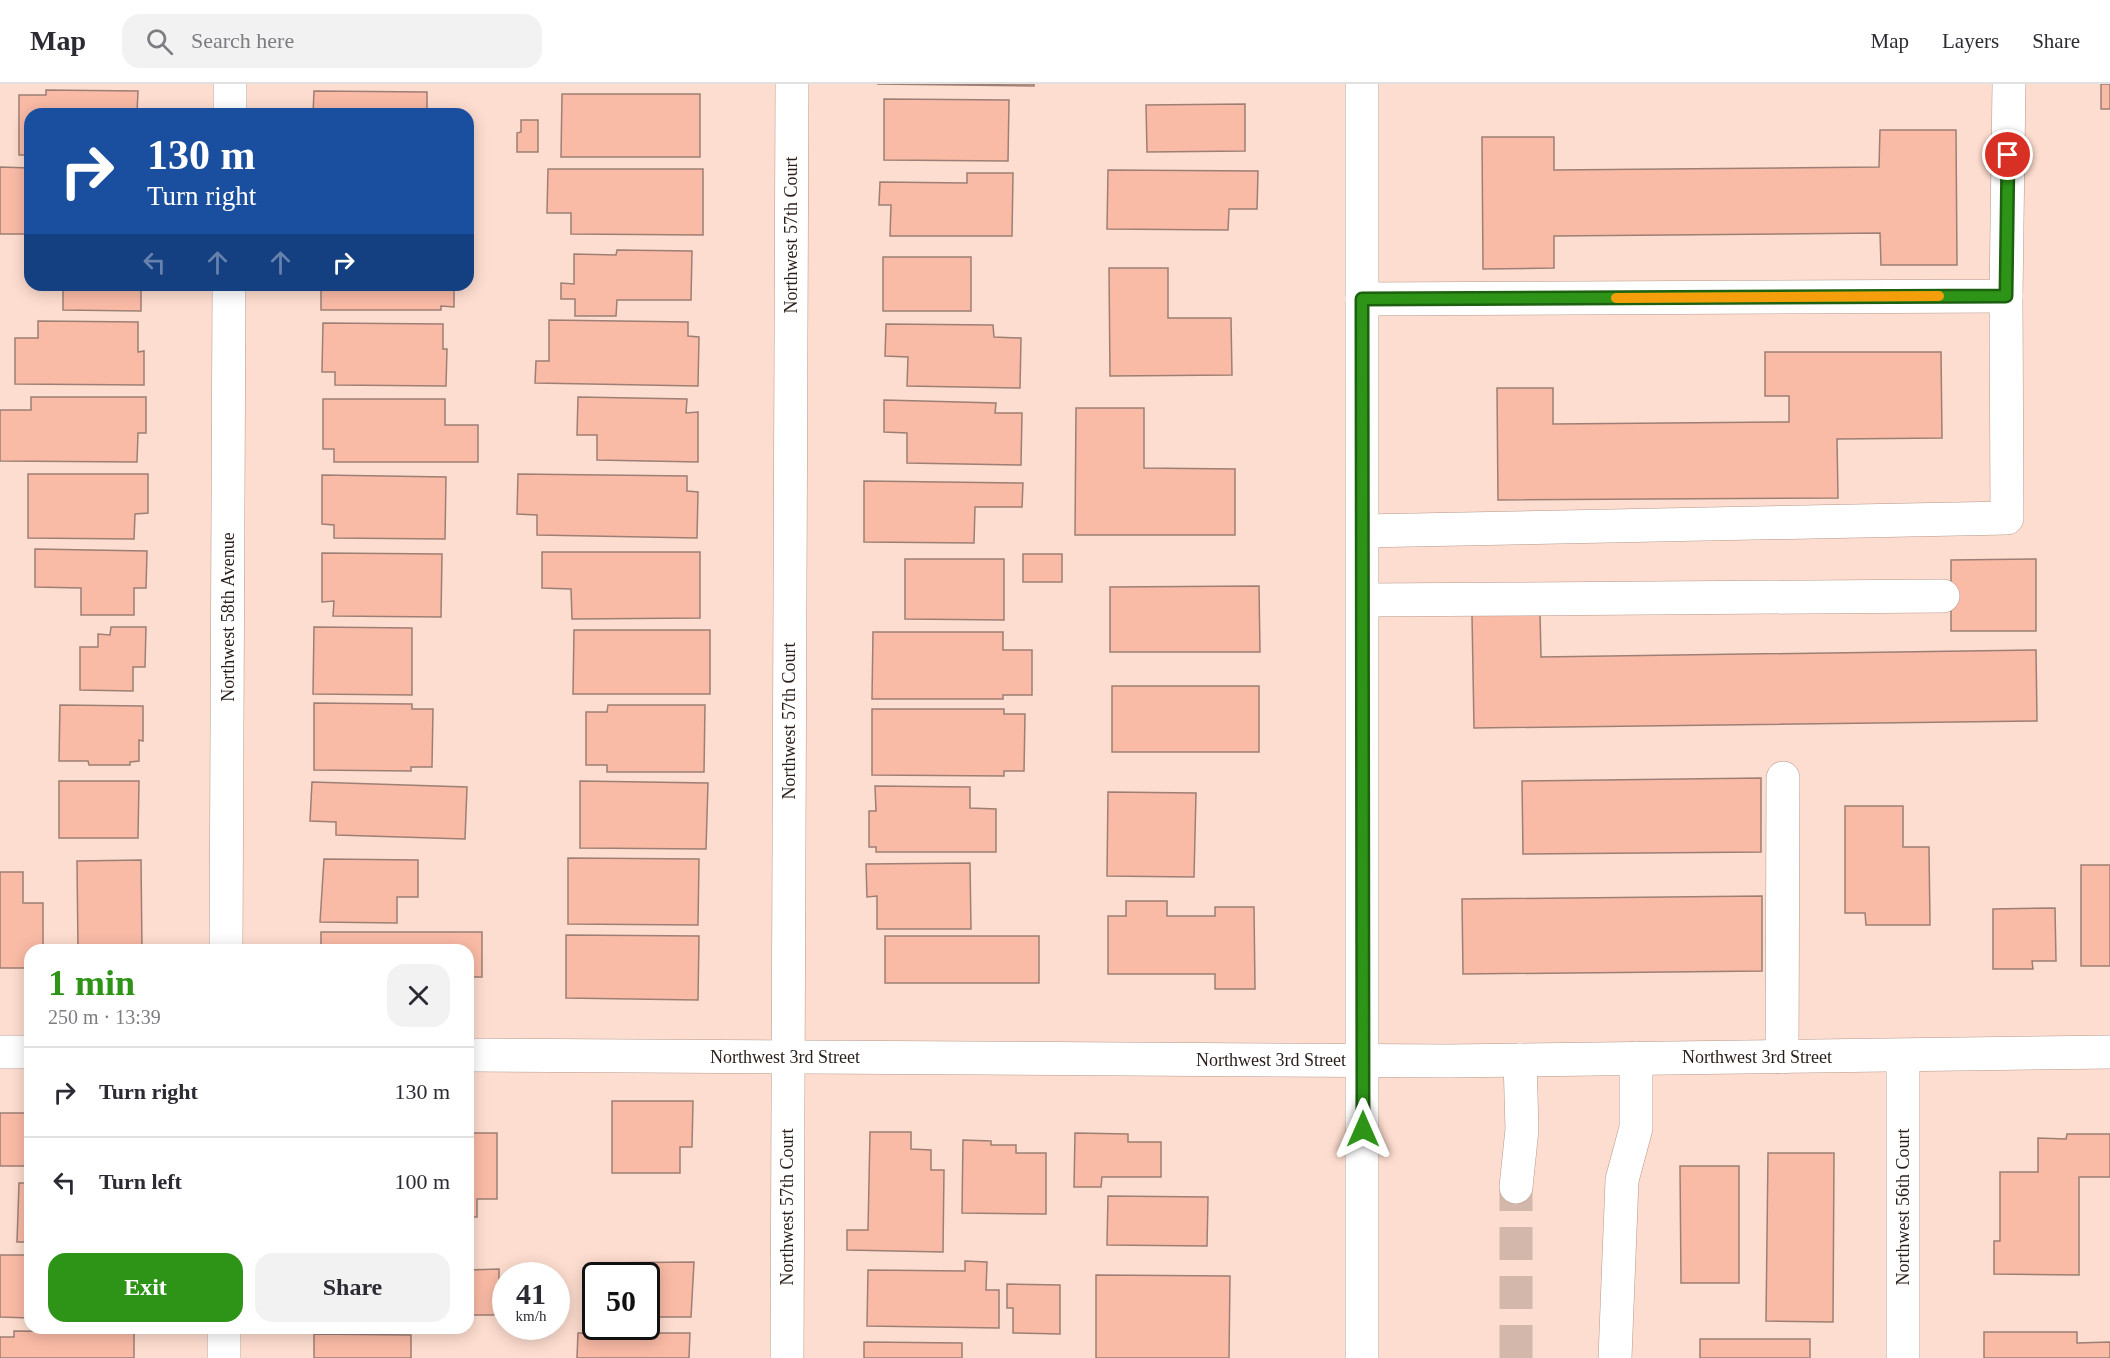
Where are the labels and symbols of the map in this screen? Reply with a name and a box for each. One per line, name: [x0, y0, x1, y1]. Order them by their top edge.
pin: [1982, 129, 2033, 180]
street label: Northwest 57th Court: [781, 157, 801, 314]
street label: Northwest 58th Avenue: [218, 532, 238, 702]
street label: Northwest 57th Court: [779, 643, 799, 800]
street label: Northwest 3rd Street: [710, 1047, 860, 1067]
street label: Northwest 3rd Street: [1682, 1047, 1832, 1067]
street label: Northwest 3rd Street: [1196, 1050, 1346, 1070]
position arrow: [1331, 1097, 1395, 1161]
street label: Northwest 57th Court: [777, 1129, 797, 1286]
street label: Northwest 56th Court: [1893, 1129, 1913, 1286]
speed limit sign: 50: [582, 1262, 660, 1340]

